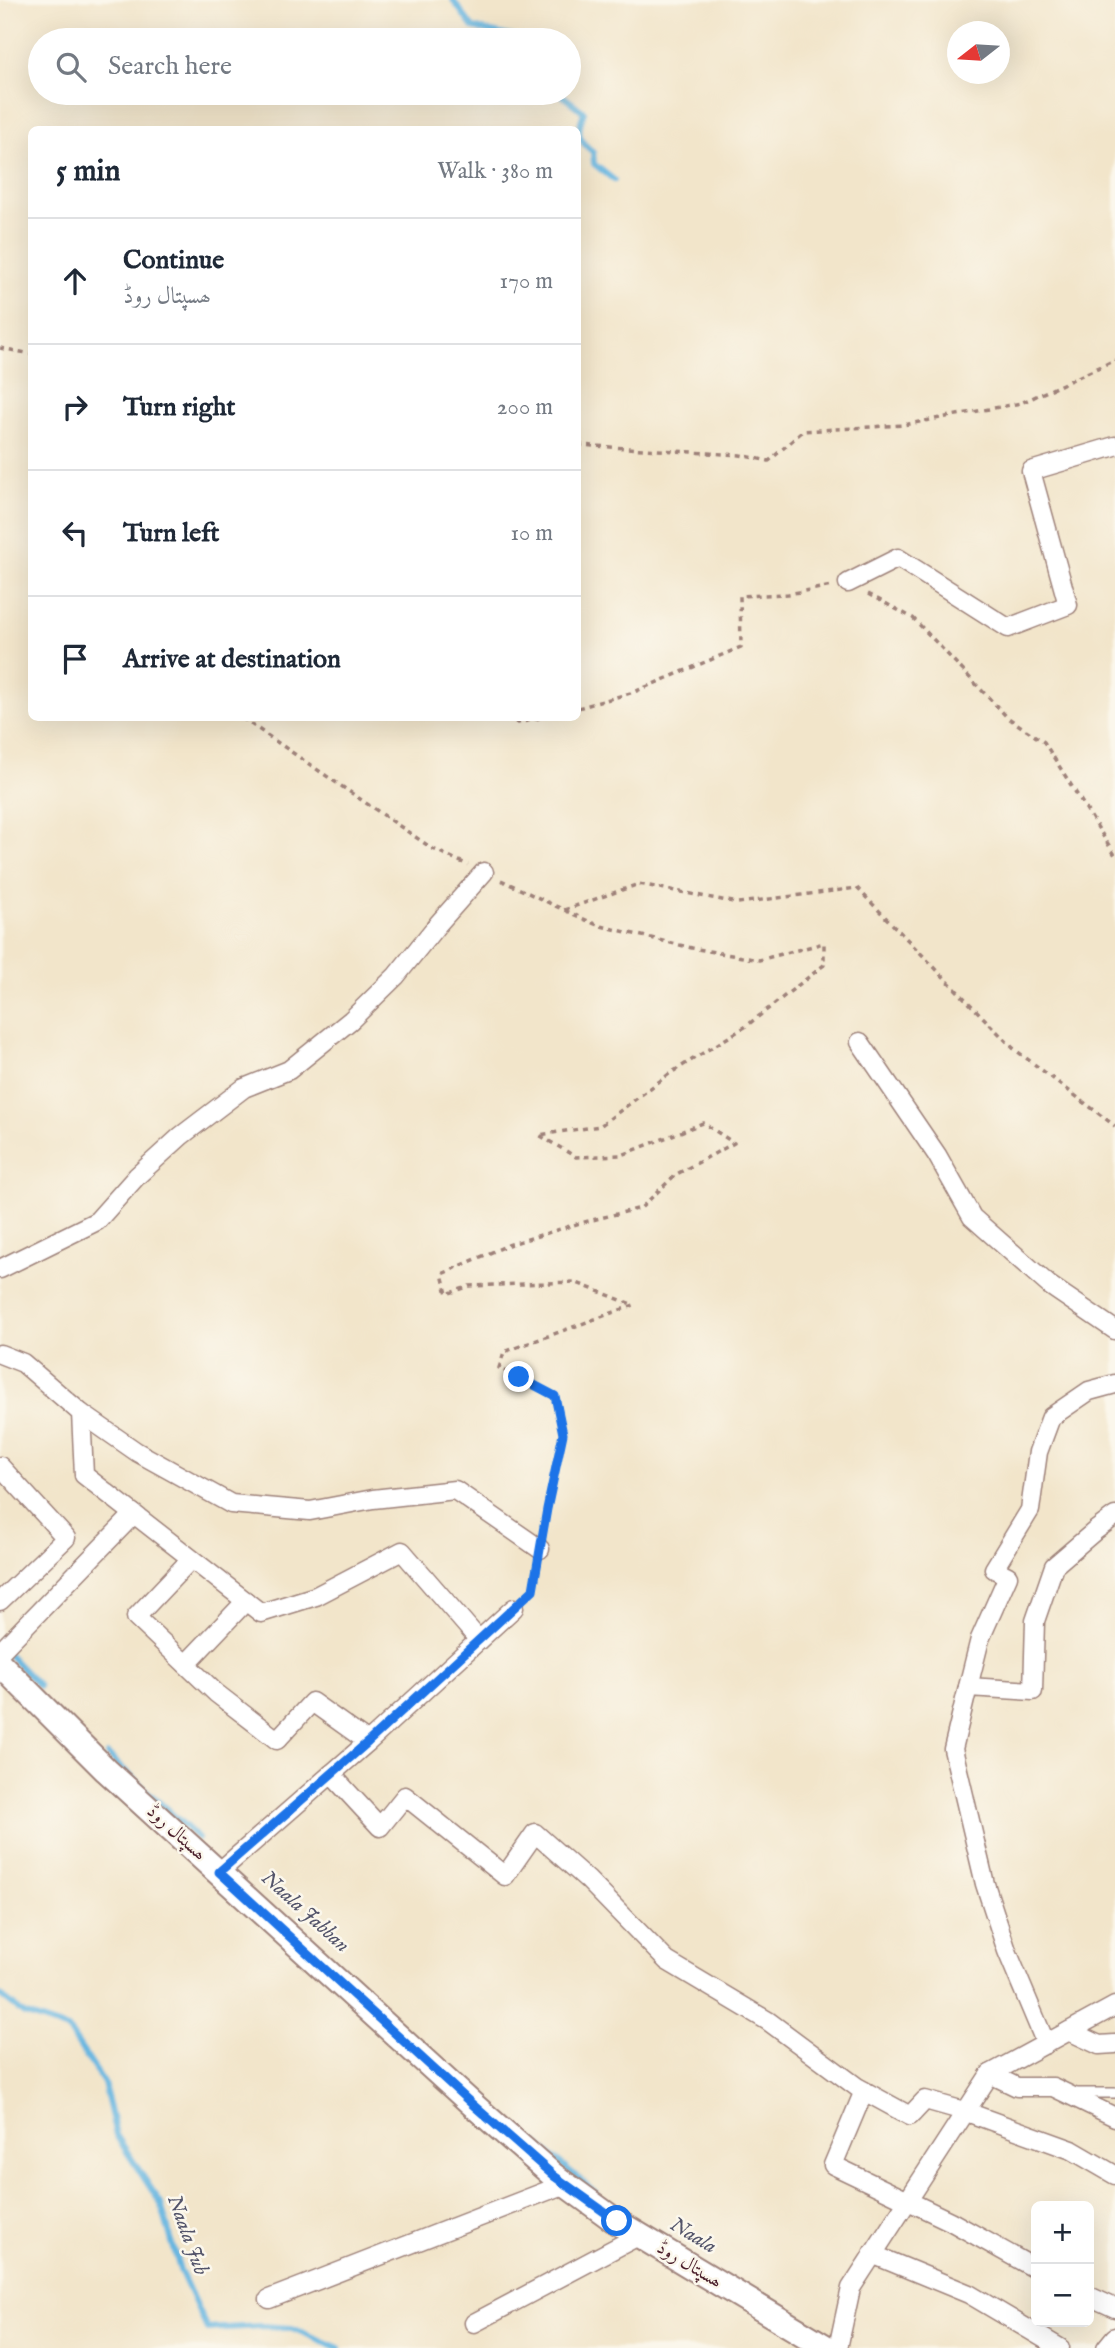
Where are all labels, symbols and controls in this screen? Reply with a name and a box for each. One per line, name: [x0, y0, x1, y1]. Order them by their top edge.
north arrow: [947, 21, 1010, 84]
search box: [28, 28, 581, 105]
icon: search: [52, 48, 90, 86]
text: Search here: [108, 50, 232, 83]
text: 5 min: [56, 153, 121, 191]
text: Walk · 380 m: [437, 157, 553, 186]
text: Continue: [123, 244, 224, 277]
icon: ahead: [56, 262, 94, 300]
text: 170 m: [500, 267, 553, 296]
text: ھسپتال روڈ: [123, 282, 211, 311]
icon: right: [56, 388, 94, 426]
text: Turn right: [123, 391, 236, 424]
text: 200 m: [497, 393, 553, 422]
icon: left: [56, 514, 94, 552]
text: Turn left: [123, 517, 220, 550]
text: 10 m: [510, 519, 553, 548]
icon: arrive: [56, 640, 94, 678]
text: Arrive at destination: [123, 643, 341, 676]
route end: [503, 1361, 534, 1392]
street label: ھسپتال روڈ: [141, 1800, 211, 1866]
water label: Naala Jabban: [255, 1865, 355, 1959]
water label: Naala Jub: [160, 2191, 214, 2279]
map controls: [1031, 2201, 1094, 2327]
button: +: [1031, 2201, 1094, 2264]
route start: [601, 2205, 632, 2236]
water label: Naala: [665, 2212, 721, 2260]
street label: ھسپتال روڈ: [652, 2236, 726, 2294]
button: −: [1031, 2264, 1094, 2327]

